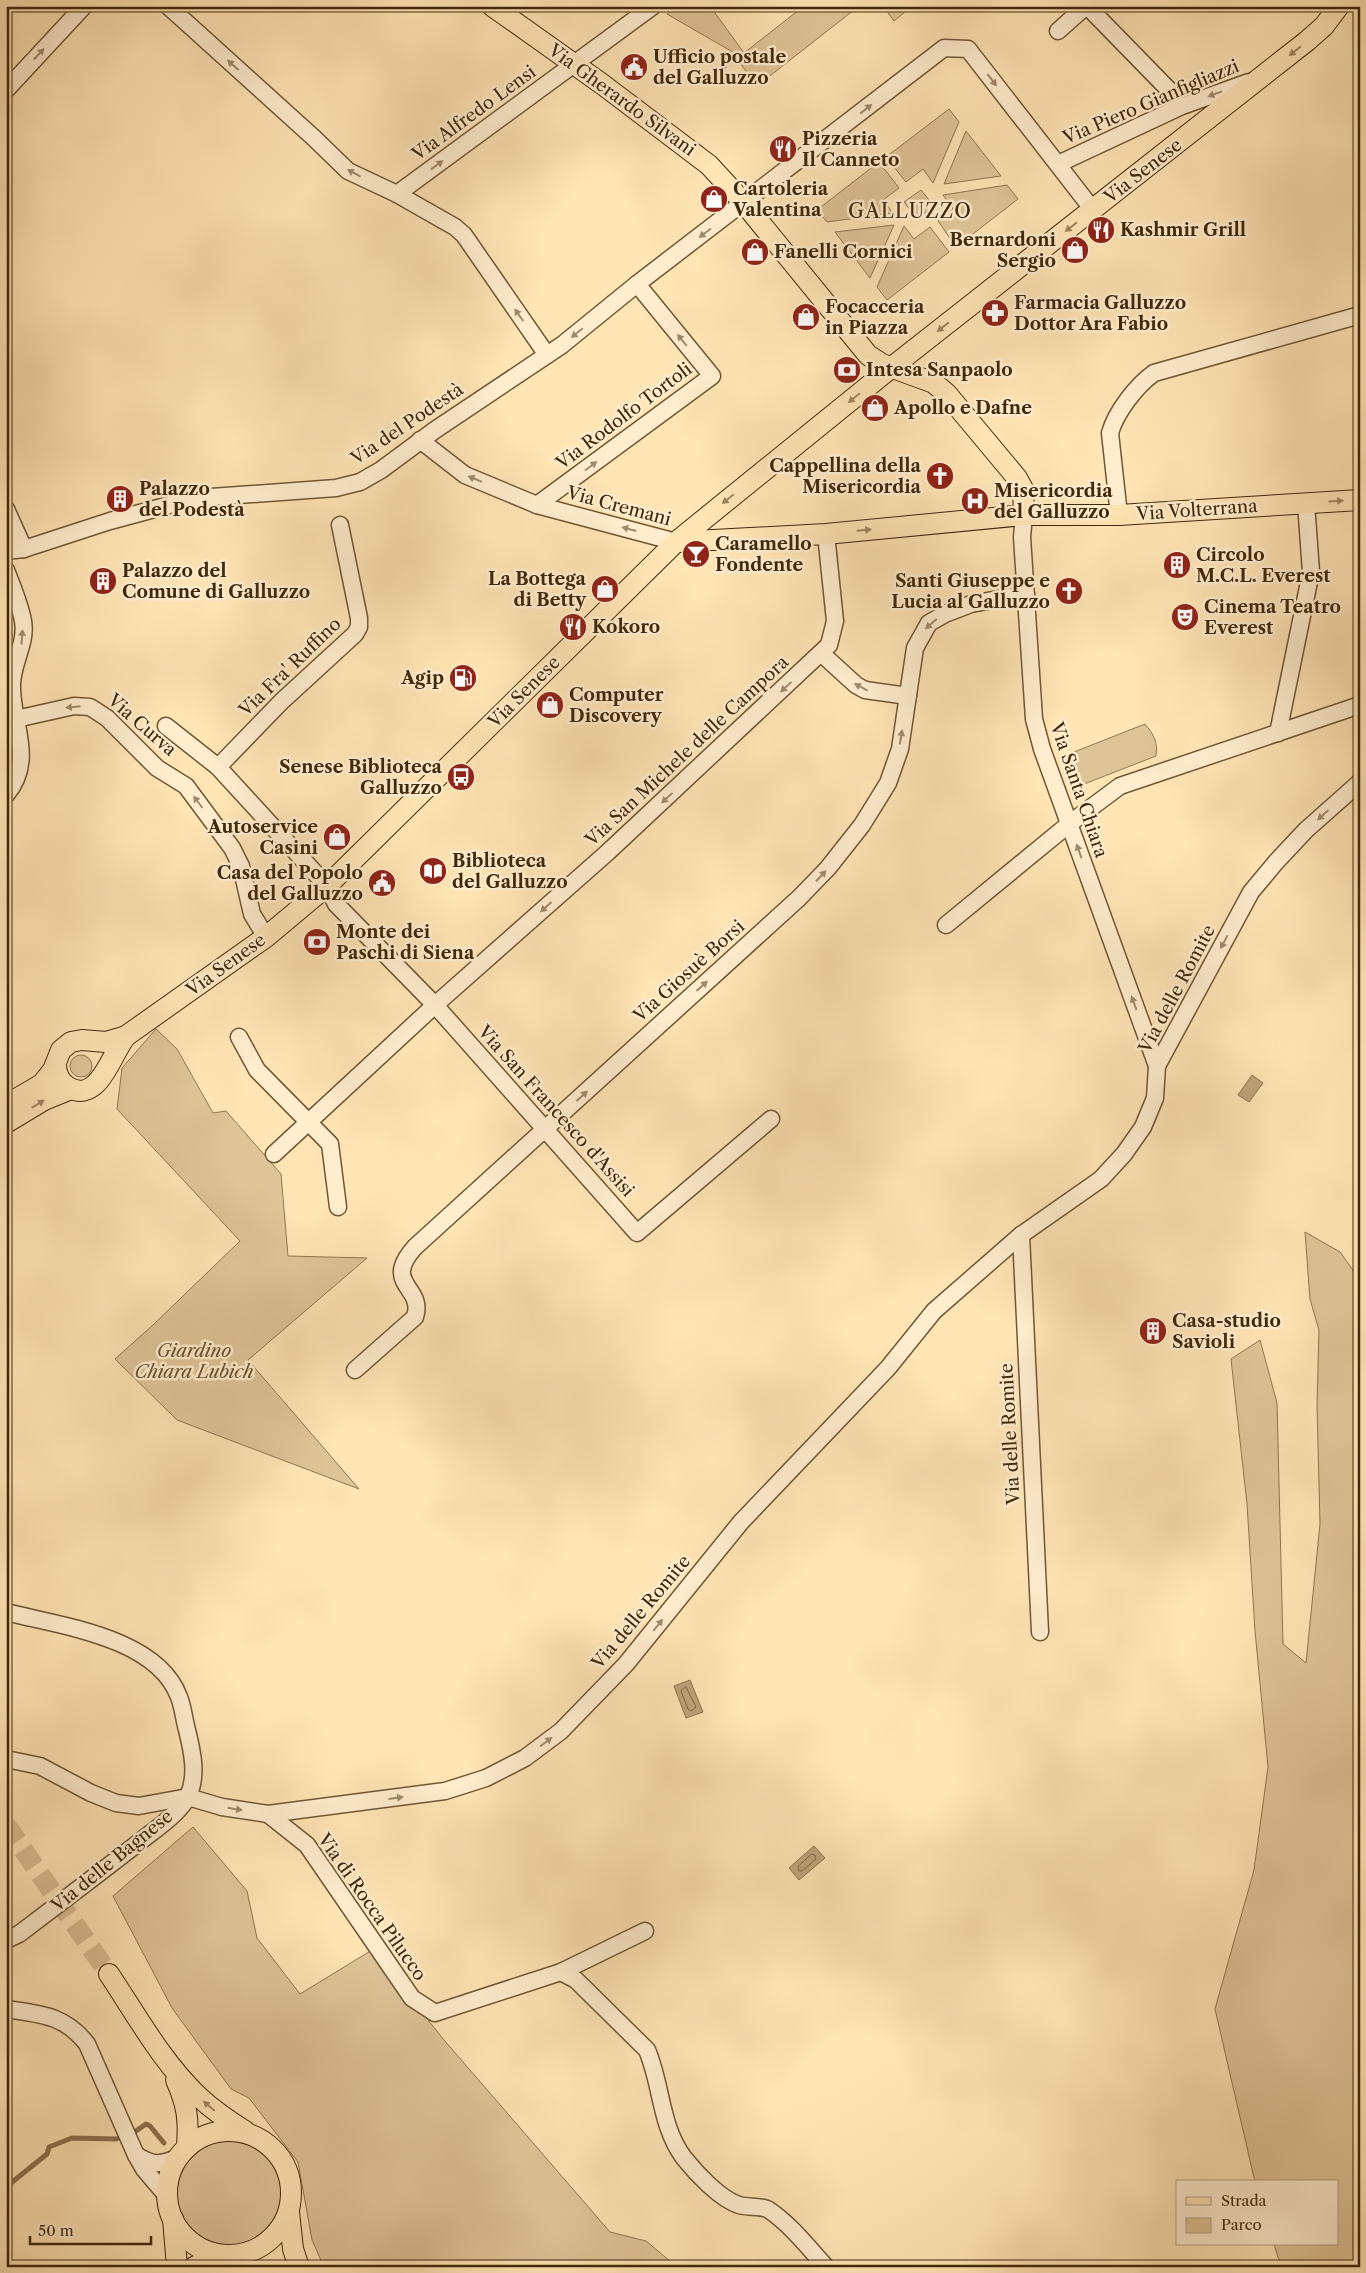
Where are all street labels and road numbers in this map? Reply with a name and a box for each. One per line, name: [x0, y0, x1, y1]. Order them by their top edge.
street label: Via Gherardo Silvani: [543, 39, 700, 161]
street label: Via Piero Gianfigliazzi: [1059, 55, 1243, 149]
street label: Via Alfredo Lensi: [407, 60, 541, 166]
street label: Via Senese: [1099, 134, 1186, 209]
street label: Via Rodolfo Tortoli: [551, 358, 697, 475]
street label: Via del Podestà: [346, 378, 468, 470]
street label: Via Cremani: [564, 481, 674, 531]
street label: Via Volterrana: [1135, 495, 1259, 525]
street label: Via Fra' Ruffino: [234, 613, 346, 722]
street label: Via Senese: [483, 651, 565, 733]
street label: Via San Michele delle Campora: [580, 651, 793, 852]
street label: Via Curva: [102, 689, 181, 761]
street label: Via Santa Chiara: [1045, 719, 1113, 861]
street label: Via Giosuè Borsi: [628, 915, 749, 1027]
street label: Via delle Romite: [1134, 921, 1220, 1058]
street label: Via Senese: [181, 929, 270, 1002]
street label: Via San Francesco d'Assisi: [473, 1020, 639, 1202]
street label: Via delle Romite: [995, 1363, 1025, 1506]
street label: Via delle Romite: [586, 1551, 695, 1674]
street label: Via delle Bagnese: [46, 1805, 177, 1917]
street label: Via di Rocca Pilucco: [312, 1828, 431, 1985]

